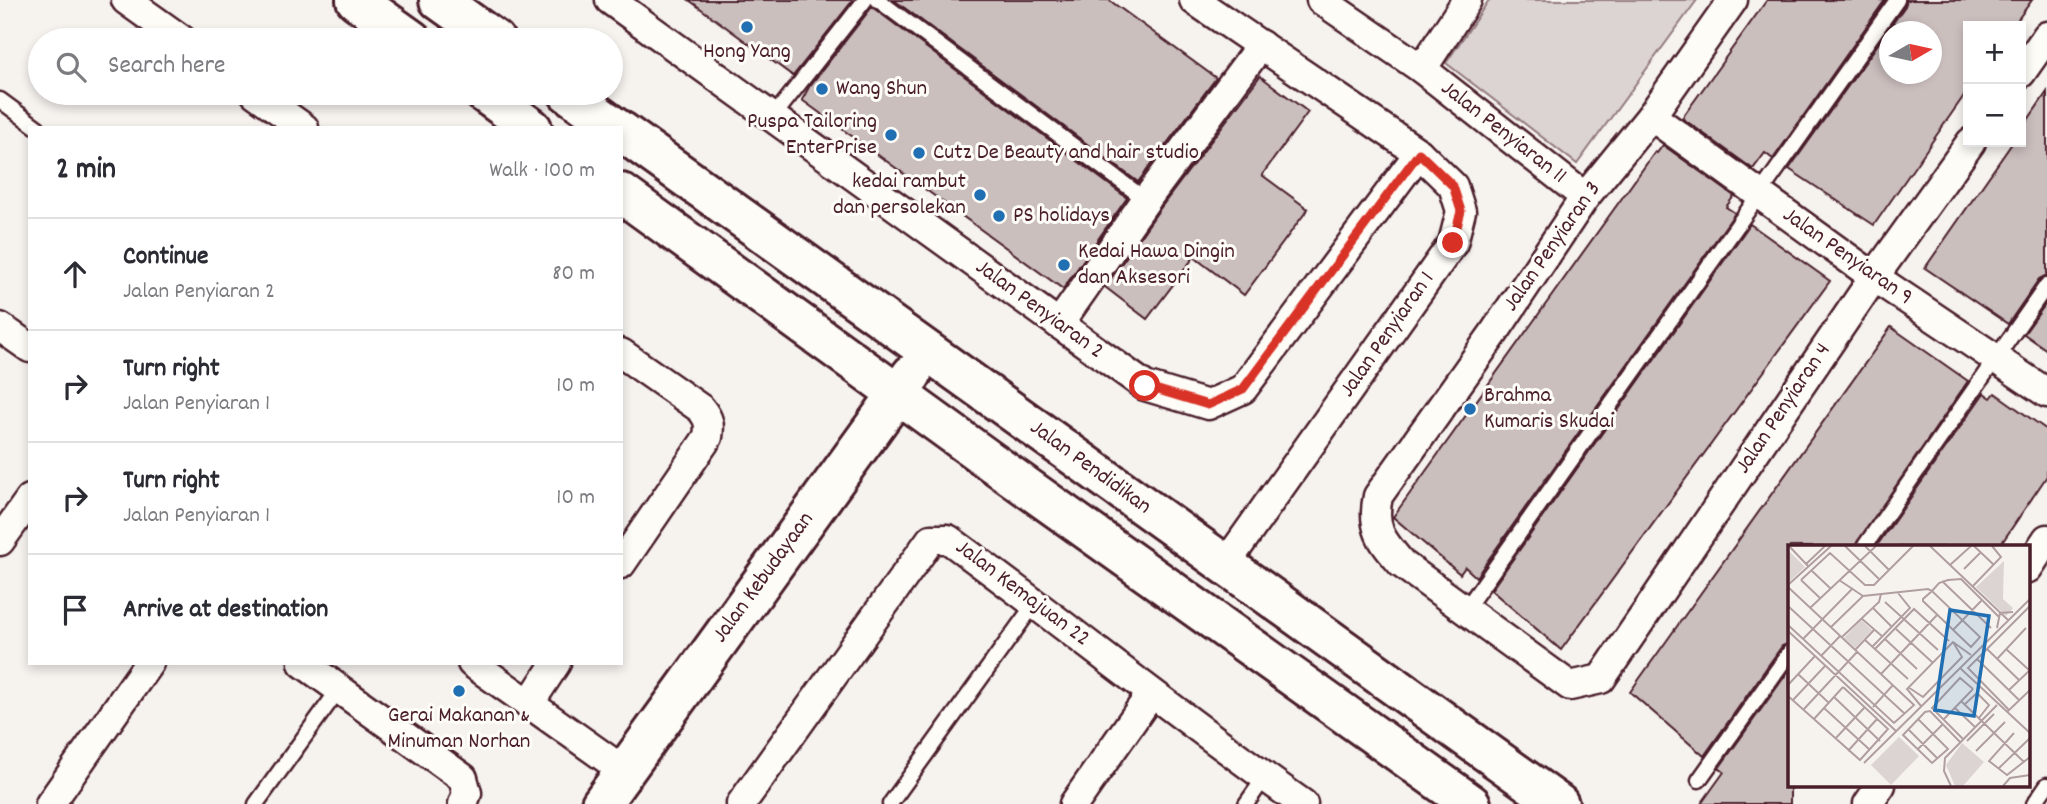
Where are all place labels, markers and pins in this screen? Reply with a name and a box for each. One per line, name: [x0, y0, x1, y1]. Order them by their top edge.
marker: Hong Yang: [739, 19, 755, 35]
place label: Hong Yang: [703, 36, 791, 69]
place label: Wang Shun: [836, 73, 927, 106]
marker: Wang Shun: [814, 81, 830, 97]
place label: Puspa Tailoring EnterPrise: [747, 106, 877, 165]
marker: Puspa Tailoring EnterPrise: [883, 127, 899, 143]
place label: Cutz De Beauty and hair studio: [933, 137, 1199, 170]
marker: Cutz De Beauty and hair studio: [911, 145, 927, 161]
place label: kedai rambut dan persolekan: [833, 166, 966, 225]
marker: kedai rambut dan persolekan: [972, 187, 988, 203]
place label: PS holidays: [1013, 200, 1110, 233]
marker: PS holidays: [991, 208, 1007, 224]
place label: Kedai Hawa Dingin dan Aksesori: [1078, 236, 1235, 295]
marker: Kedai Hawa Dingin dan Aksesori: [1056, 257, 1072, 273]
place label: Brahma Kumaris Skudai: [1484, 380, 1614, 439]
marker: Brahma Kumaris Skudai: [1462, 401, 1478, 417]
marker: Gerai Makanan & Minuman Norhan: [451, 683, 467, 699]
place label: Gerai Makanan & Minuman Norhan: [388, 700, 530, 759]

